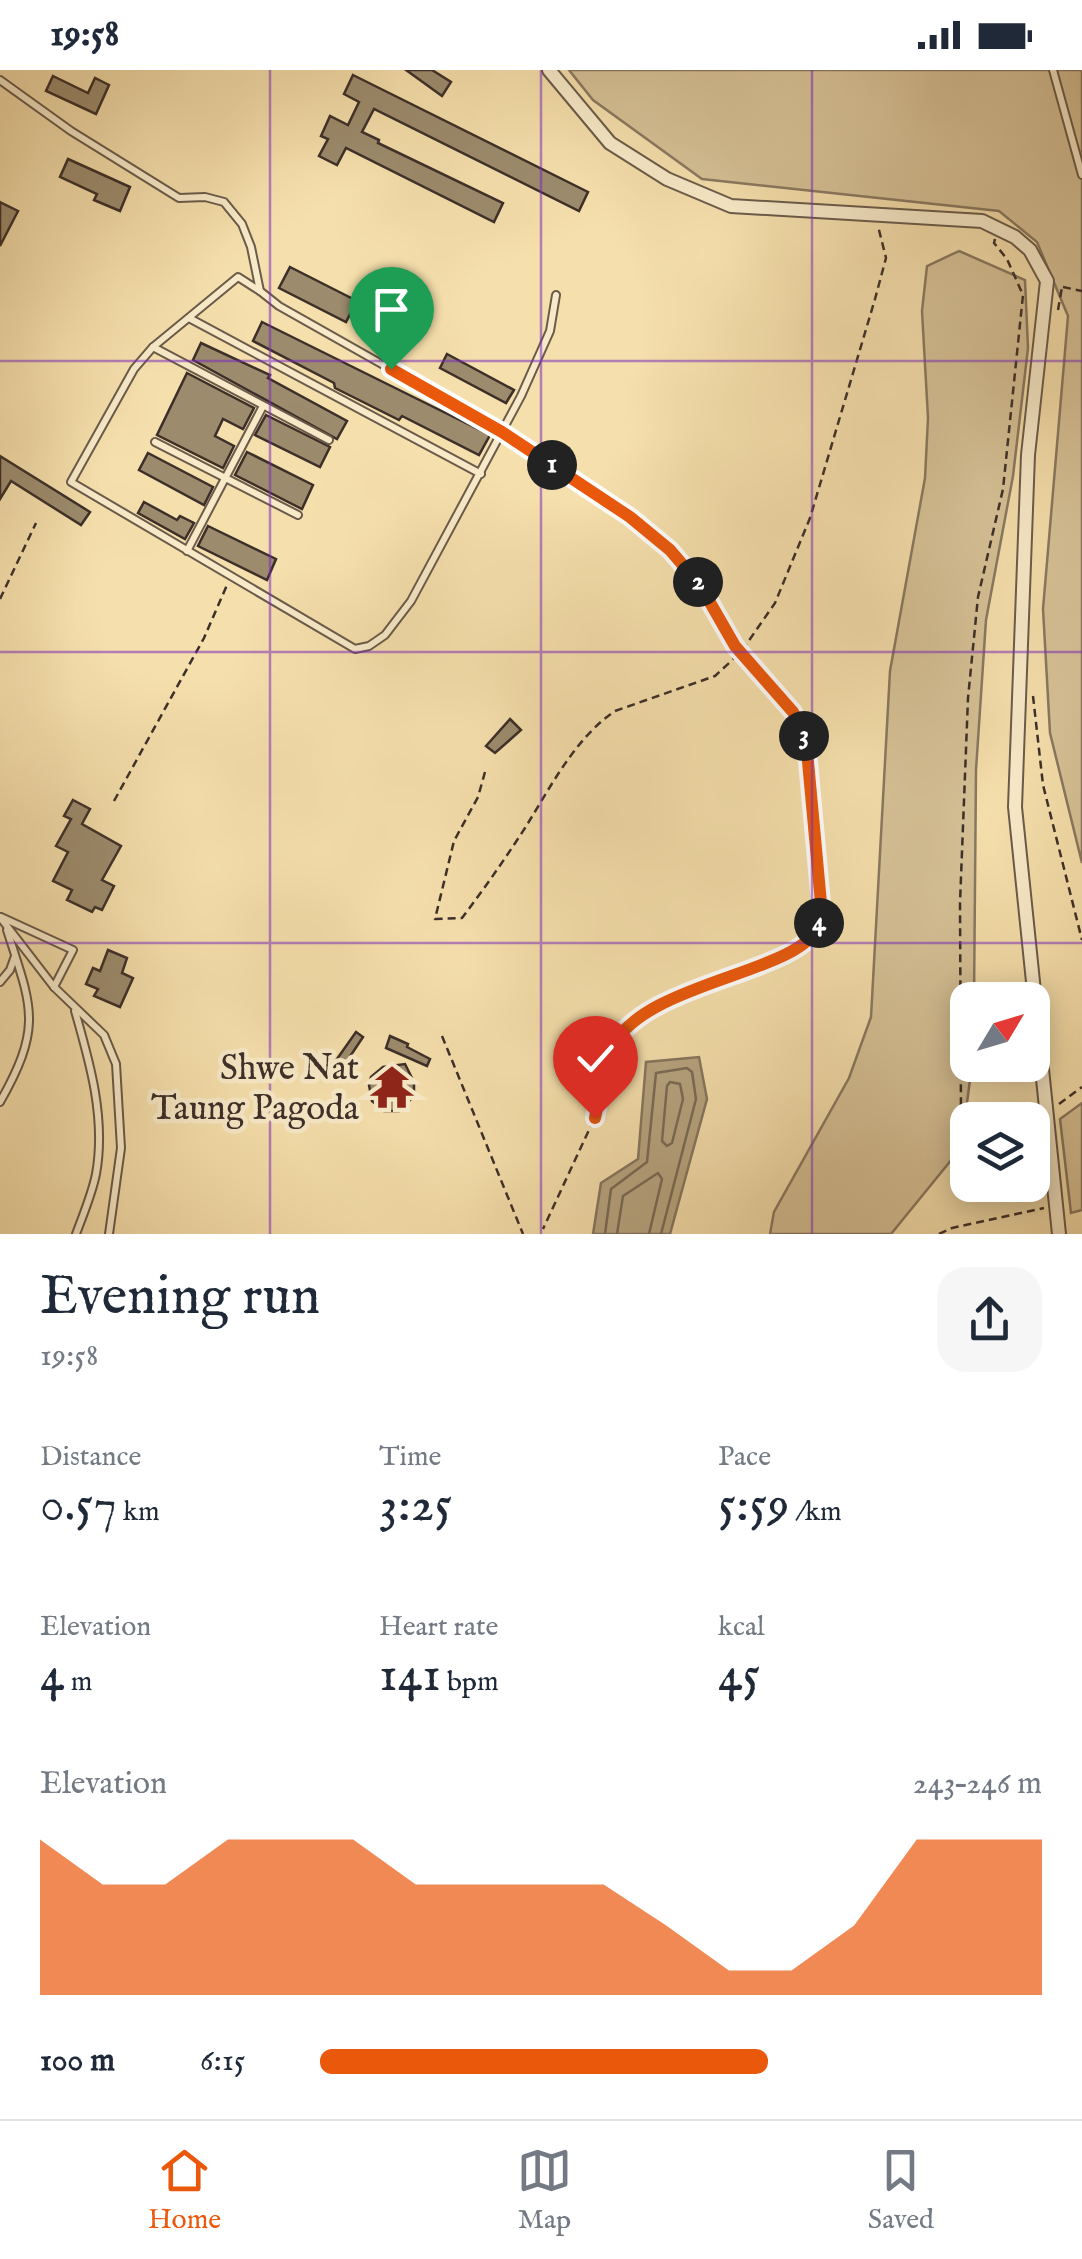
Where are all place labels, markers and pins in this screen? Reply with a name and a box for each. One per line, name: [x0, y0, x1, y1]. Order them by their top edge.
pin: [349, 267, 434, 370]
pin: 1: [527, 440, 577, 490]
pin: 2: [673, 557, 723, 607]
pin: 3: [779, 711, 829, 761]
pin: 4: [794, 898, 844, 948]
pin: [553, 1016, 638, 1119]
place label: Shwe Nat Taung Pagoda: [151, 1047, 360, 1132]
temple icon: Shwe Nat Taung Pagoda: [368, 1063, 416, 1111]

